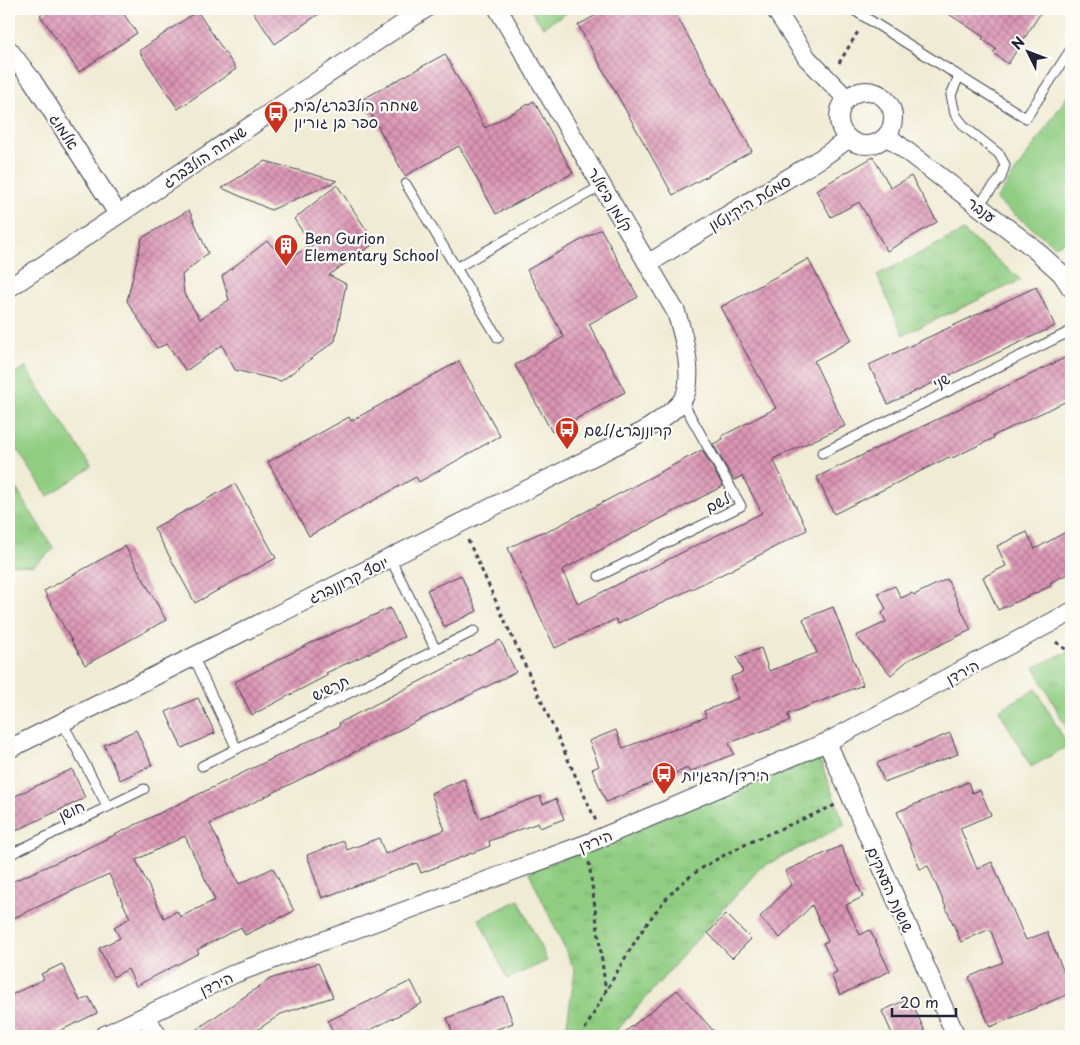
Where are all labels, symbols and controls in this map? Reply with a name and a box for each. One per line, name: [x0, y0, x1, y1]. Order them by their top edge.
north arrow: [1002, 28, 1052, 78]
text: N: [1006, 32, 1029, 54]
place label: שמחה הולצברג/בית ספר בן גוריון: [293, 93, 419, 133]
bus stop icon: שמחה הולצברג/בית ספר בן גוריון: [263, 100, 289, 134]
street label: אלמוג: [45, 108, 85, 154]
street label: שמחה הולצברג: [157, 119, 251, 193]
street label: קלמן ביאלר: [583, 162, 639, 236]
street label: סמטת היקינטון: [703, 168, 795, 236]
street label: ענבר: [963, 191, 1001, 228]
place label: Ben Gurion Elementary School: [304, 226, 439, 266]
building icon: Ben Gurion Elementary School: [273, 233, 299, 267]
street label: שני: [928, 366, 954, 394]
bus stop icon: קרוננברג/לשם: [554, 416, 580, 450]
place label: קרוננברג/לשם: [584, 418, 672, 441]
street label: לשם: [701, 485, 734, 518]
street label: יוסף קרוננברג: [304, 550, 392, 608]
street label: הירדן: [941, 653, 983, 689]
street label: תרשיש: [307, 668, 353, 706]
bus stop icon: הירדן/הדגניות: [651, 761, 677, 795]
place label: הירדן/הדגניות: [681, 763, 769, 786]
street label: חושן: [54, 794, 88, 826]
street label: הירדן: [575, 823, 615, 857]
street label: שושנת העמקים: [862, 842, 920, 936]
street label: הירדן: [195, 965, 237, 1001]
scale bar: [892, 985, 956, 1017]
text: 20 m: [900, 990, 939, 1013]

